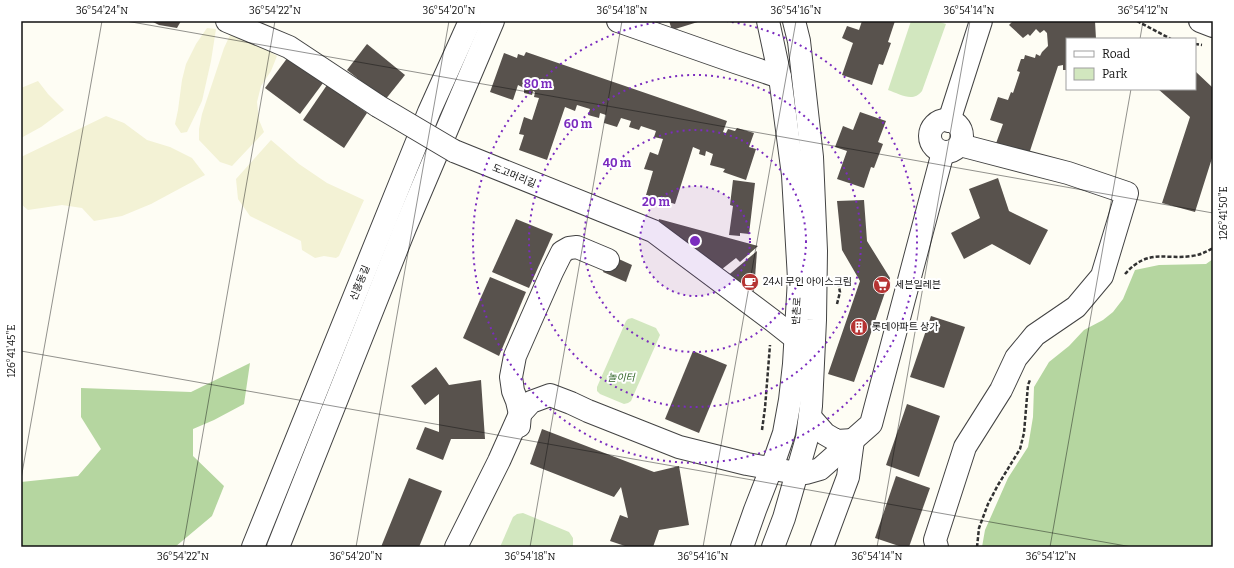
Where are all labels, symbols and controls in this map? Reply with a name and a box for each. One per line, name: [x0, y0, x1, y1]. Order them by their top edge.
text: 36°54'24"N: [76, 5, 128, 17]
text: 36°54'22"N: [249, 5, 301, 17]
text: 36°54'20"N: [423, 5, 475, 17]
text: 36°54'18"N: [597, 5, 647, 17]
text: 36°54'16"N: [771, 5, 822, 17]
text: 36°54'14"N: [944, 5, 995, 17]
text: 36°54'12"N: [1118, 5, 1168, 17]
legend: [1066, 38, 1196, 90]
text: Road: [1102, 47, 1130, 61]
text: Park: [1102, 67, 1128, 81]
text: 80 m: [524, 77, 553, 91]
text: 60 m: [564, 117, 593, 131]
text: 40 m: [603, 156, 632, 170]
street label: 도고머리길: [490, 162, 538, 190]
text: 126°41'50"E: [1218, 186, 1230, 240]
text: 20 m: [642, 195, 671, 209]
centre of rings: [688, 234, 702, 248]
street label: 신흥동길: [348, 264, 372, 302]
cafe icon: 24시 무인 아이스크림: [740, 272, 760, 292]
supermarket icon: 세븐일레븐: [872, 275, 892, 295]
place label: 24시 무인 아이스크림: [763, 276, 852, 288]
place label: 세븐일레븐: [895, 279, 941, 291]
street label: 반촌로: [790, 297, 804, 325]
building icon: 롯데아파트 상가: [849, 317, 869, 337]
place label: 롯데아파트 상가: [872, 321, 938, 333]
text: 126°41'45"E: [6, 325, 18, 377]
park label: 놀이터: [607, 372, 637, 384]
text: 36°54'22"N: [157, 551, 209, 563]
text: 36°54'20"N: [330, 551, 382, 563]
text: 36°54'18"N: [505, 551, 555, 563]
text: 36°54'16"N: [678, 551, 729, 563]
text: 36°54'14"N: [852, 551, 903, 563]
text: 36°54'12"N: [1026, 551, 1076, 563]

